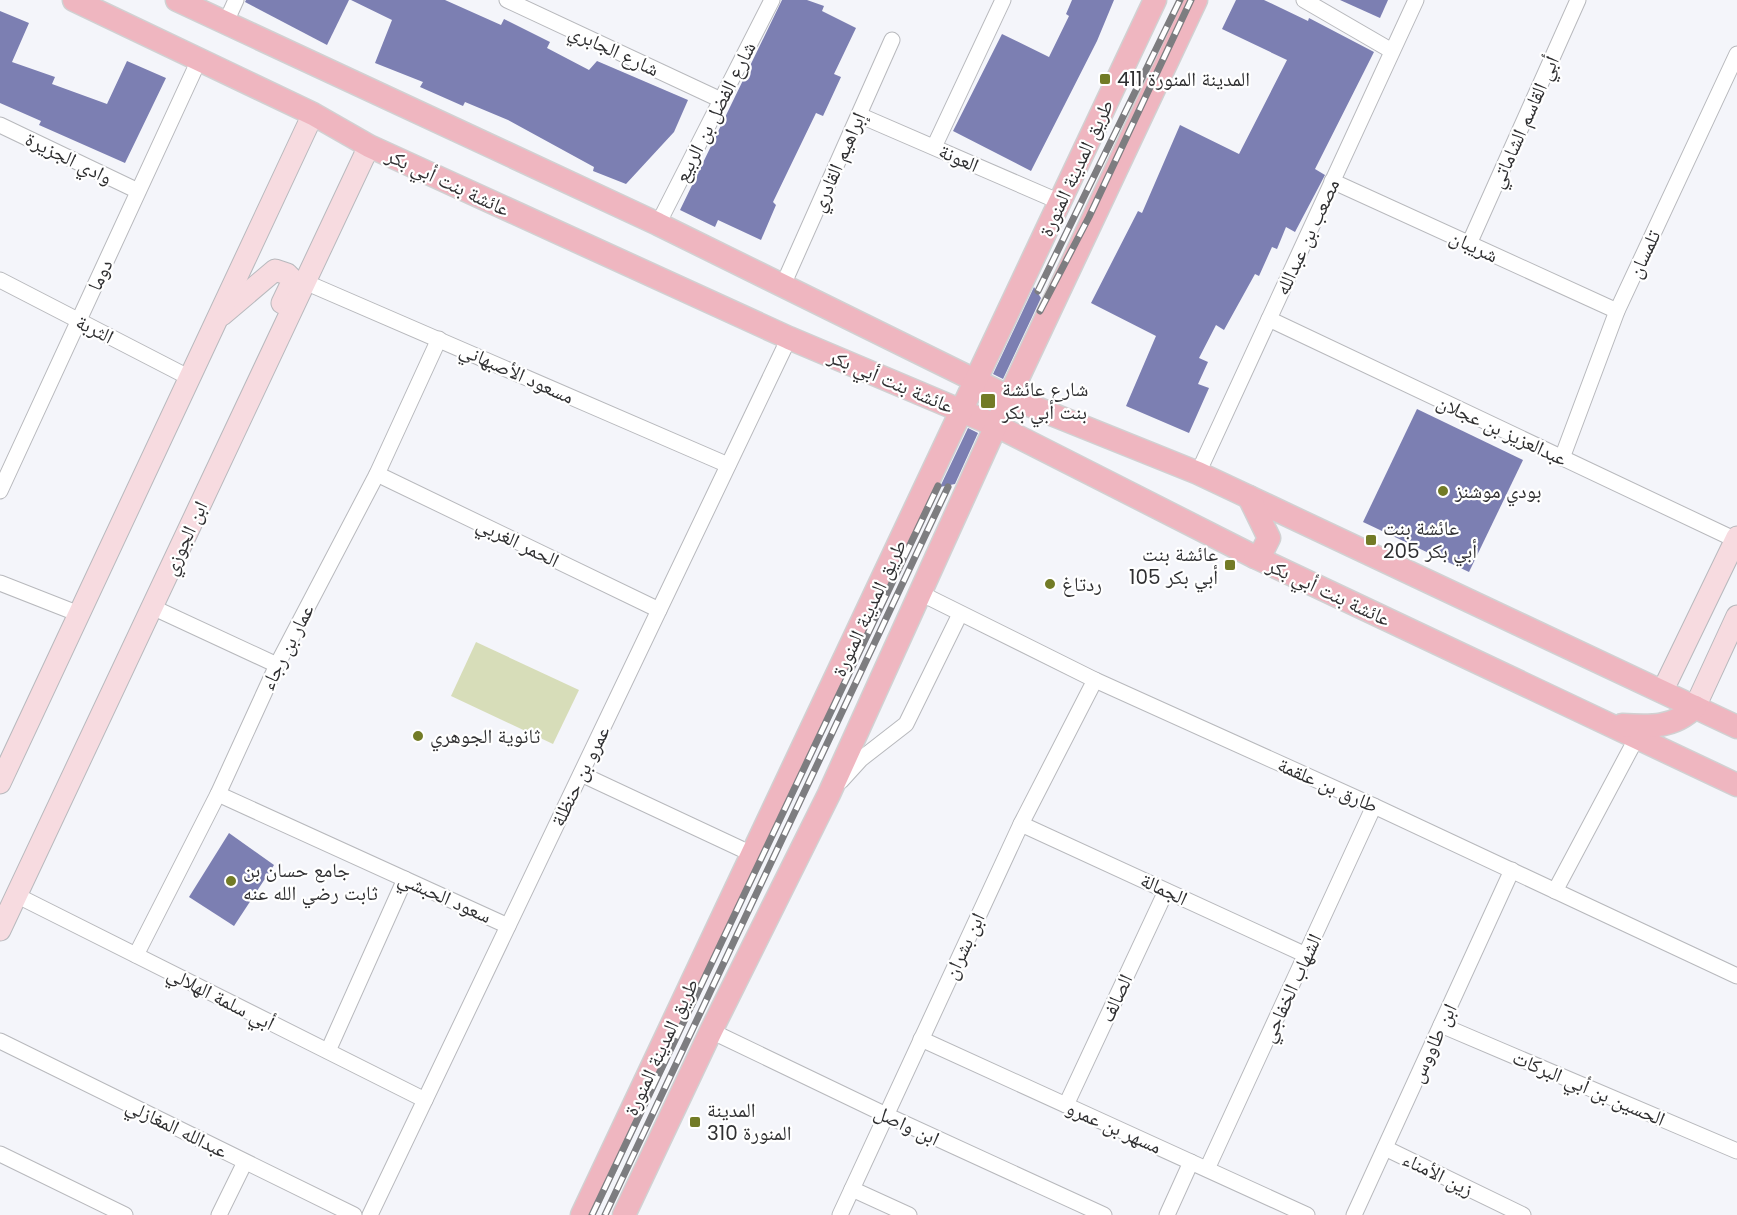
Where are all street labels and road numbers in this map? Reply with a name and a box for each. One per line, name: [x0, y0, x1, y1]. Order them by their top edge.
street label: شارع الجابري: [563, 17, 664, 85]
street label: شارع الفضل بن الربيع: [667, 37, 763, 187]
street label: أبي القاسم الشاماتي: [1482, 51, 1568, 194]
street label: طريق المدينة المنورة: [1032, 95, 1120, 241]
street label: إبراهيم القادري: [804, 108, 874, 217]
street label: وادي الجزيرة: [20, 125, 117, 193]
street label: العونة: [934, 137, 984, 179]
street label: عائشة بنت أبي بكر: [380, 141, 514, 225]
street label: مصعب بن عبدالله: [1268, 174, 1346, 300]
street label: شريبان: [1445, 223, 1503, 269]
street label: تلمسان: [1621, 225, 1667, 283]
street label: دوما: [81, 255, 119, 295]
street label: الثربة: [71, 308, 119, 350]
street label: مسعود الأصبهاني: [455, 335, 579, 413]
street label: عائشة بنت أبي بكر: [822, 342, 958, 422]
street label: عبدالعزيز بن عجلان: [1432, 388, 1572, 472]
street label: ابن الجوزي: [156, 496, 216, 581]
street label: الحمر الغربي: [471, 510, 564, 576]
street label: طريق المدينة المنورة: [825, 535, 913, 681]
street label: عائشة بنت أبي بكر: [1261, 551, 1395, 635]
street label: عمار بن رجاء: [253, 599, 321, 695]
street label: عمرو بن حنظلة: [544, 721, 616, 831]
street label: طارق بن علقمة: [1274, 750, 1382, 820]
street label: سعود الحبشي: [393, 864, 496, 932]
street label: الجمالة: [1136, 866, 1192, 912]
street label: ابن بشران: [936, 908, 992, 984]
street label: الشهاب الخفاجي: [1254, 929, 1330, 1048]
street label: أبي سلمة الهلالي: [162, 959, 279, 1039]
street label: الصالف: [1093, 969, 1139, 1027]
street label: طريق المدينة المنورة: [617, 974, 705, 1120]
street label: ابن طاووس: [1402, 999, 1464, 1087]
street label: الحسين بن أبي البركات: [1508, 1043, 1670, 1135]
street label: عبدالله المغازلي: [121, 1091, 233, 1167]
street label: مسهر بن عمرو: [1062, 1094, 1166, 1160]
street label: ابن واصل: [870, 1098, 944, 1152]
street label: زين الأمناء: [1398, 1145, 1478, 1203]

